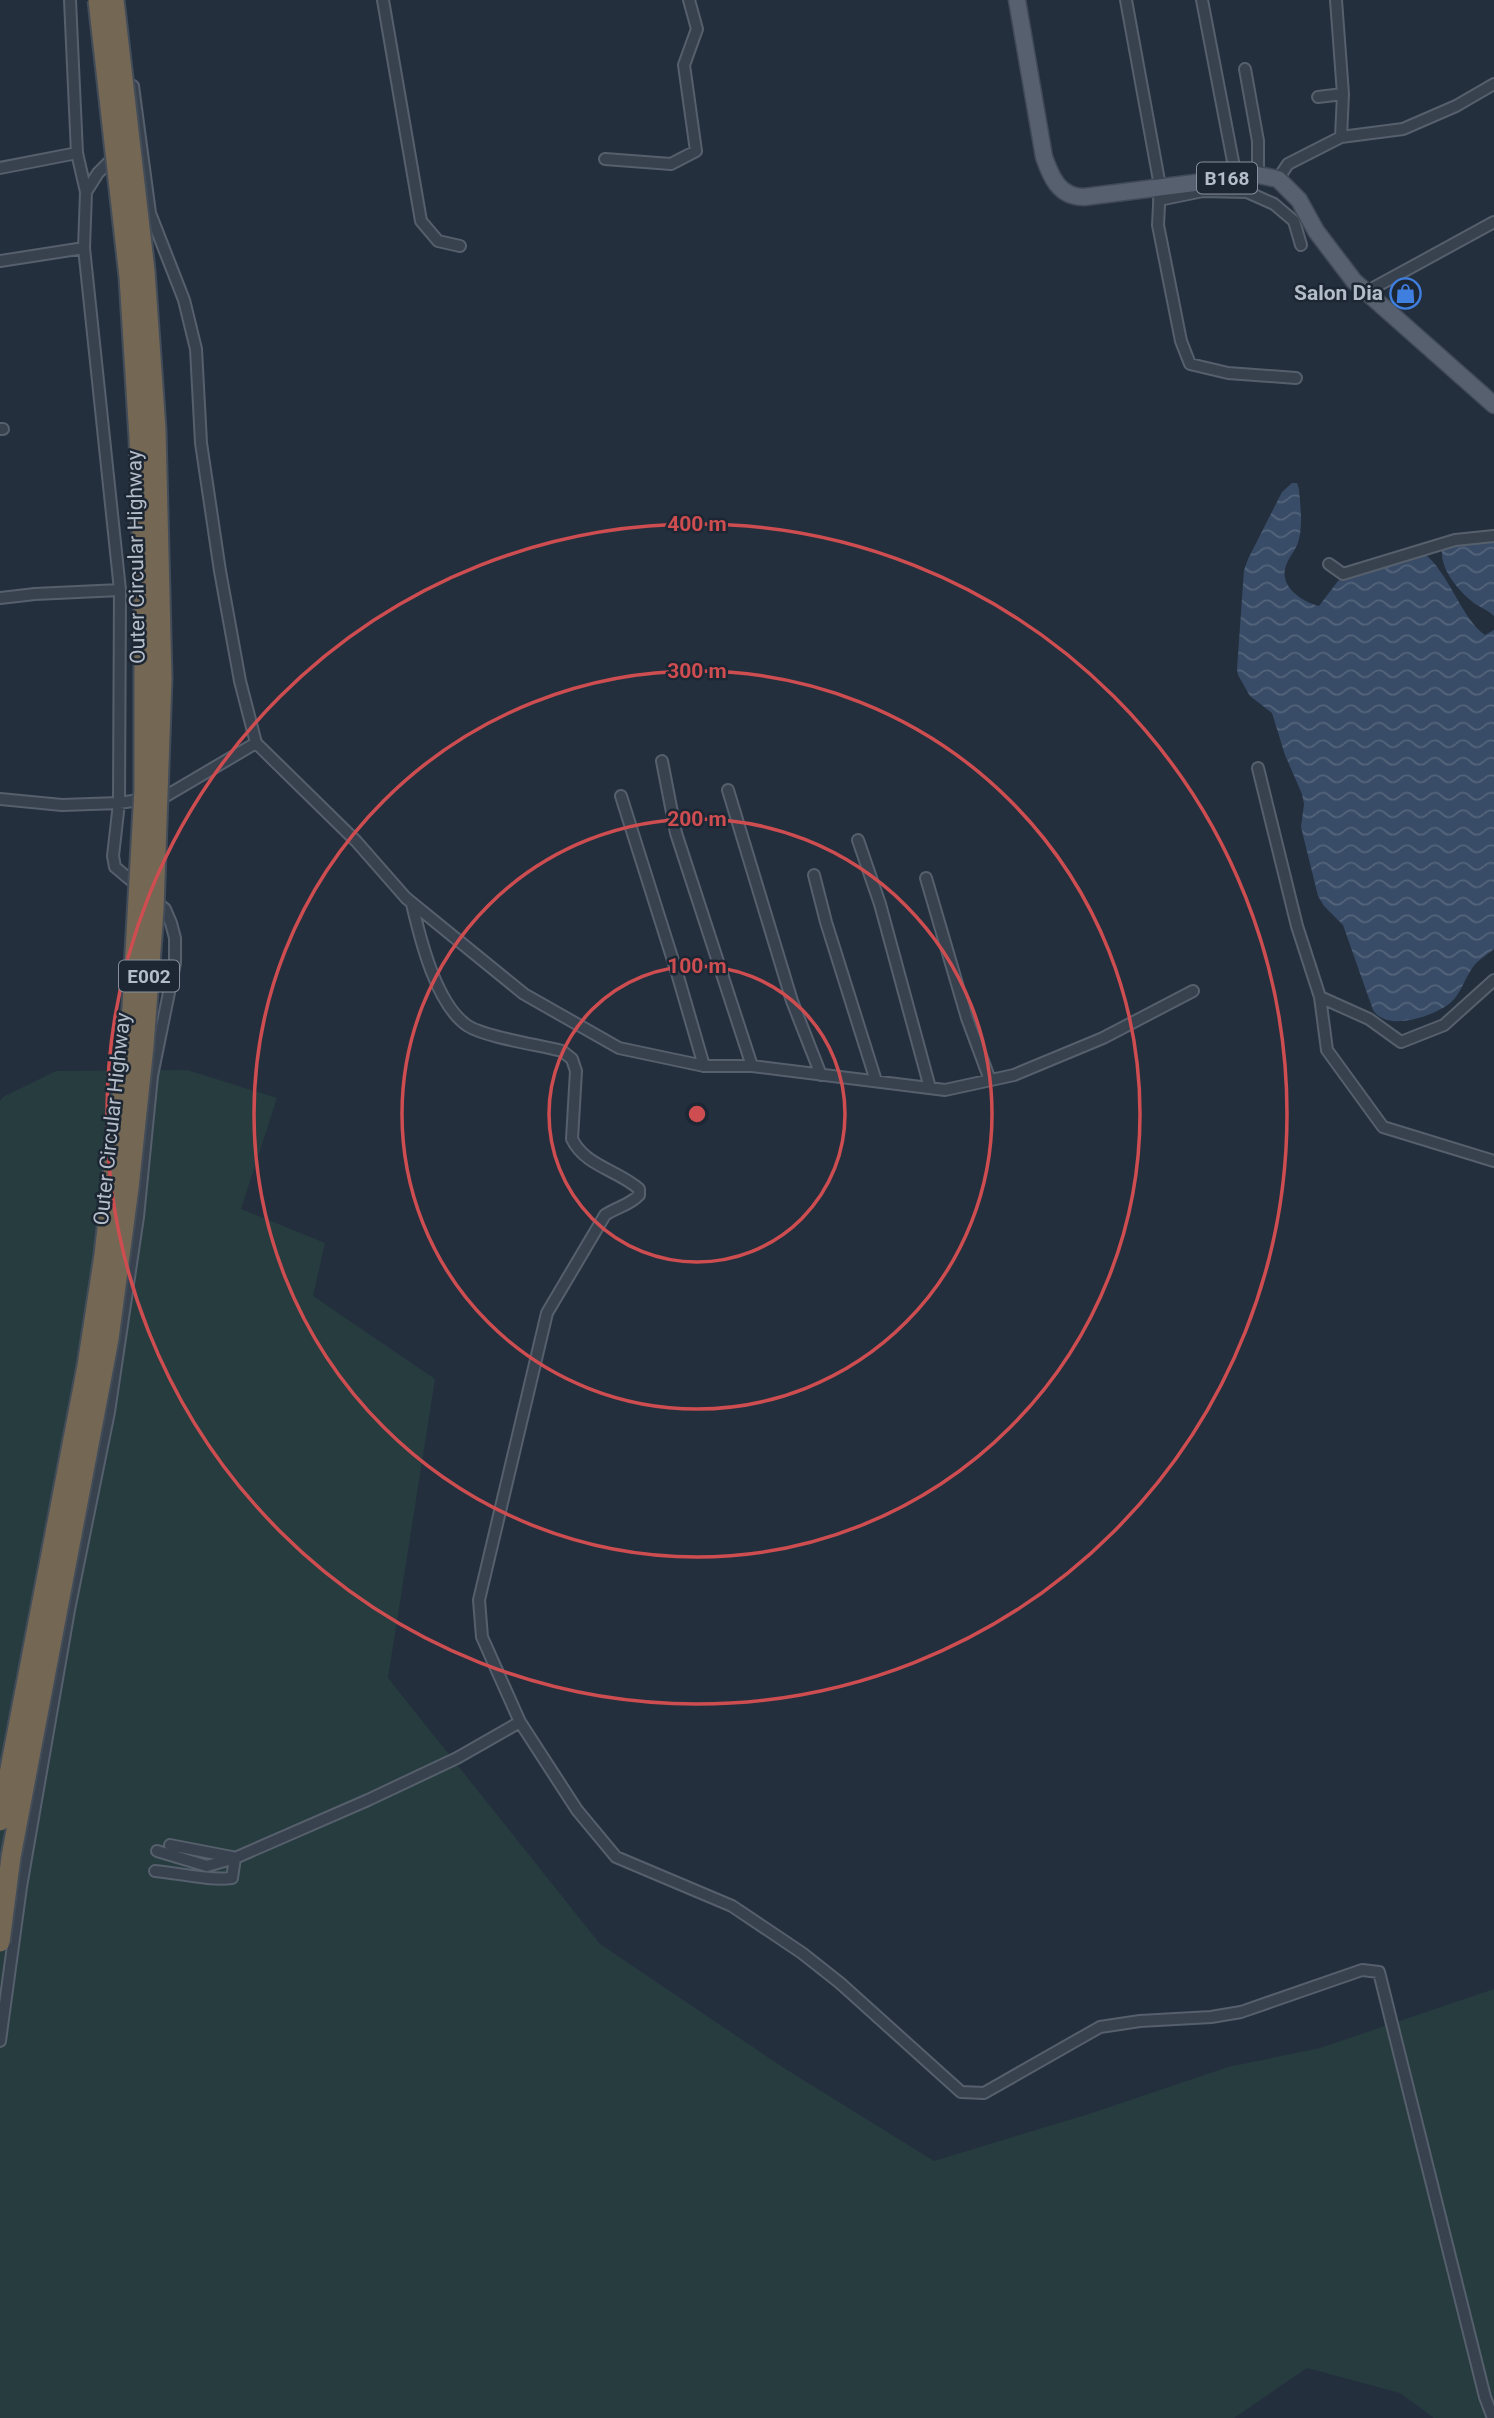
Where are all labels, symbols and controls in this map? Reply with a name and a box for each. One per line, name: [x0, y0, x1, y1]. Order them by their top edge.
road number: B168: [1197, 162, 1257, 194]
shop icon: Salon Dia: [1389, 276, 1423, 310]
place label: Salon Dia: [1294, 281, 1383, 305]
street label: Outer Circular Highway: [122, 450, 150, 664]
text: 400 m: [667, 512, 727, 536]
text: 300 m: [667, 659, 727, 683]
text: 200 m: [667, 807, 727, 831]
text: 100 m: [667, 954, 727, 978]
road number: E002: [119, 960, 179, 992]
street label: Outer Circular Highway: [89, 1011, 135, 1227]
centre of rings: [685, 1102, 709, 1126]

